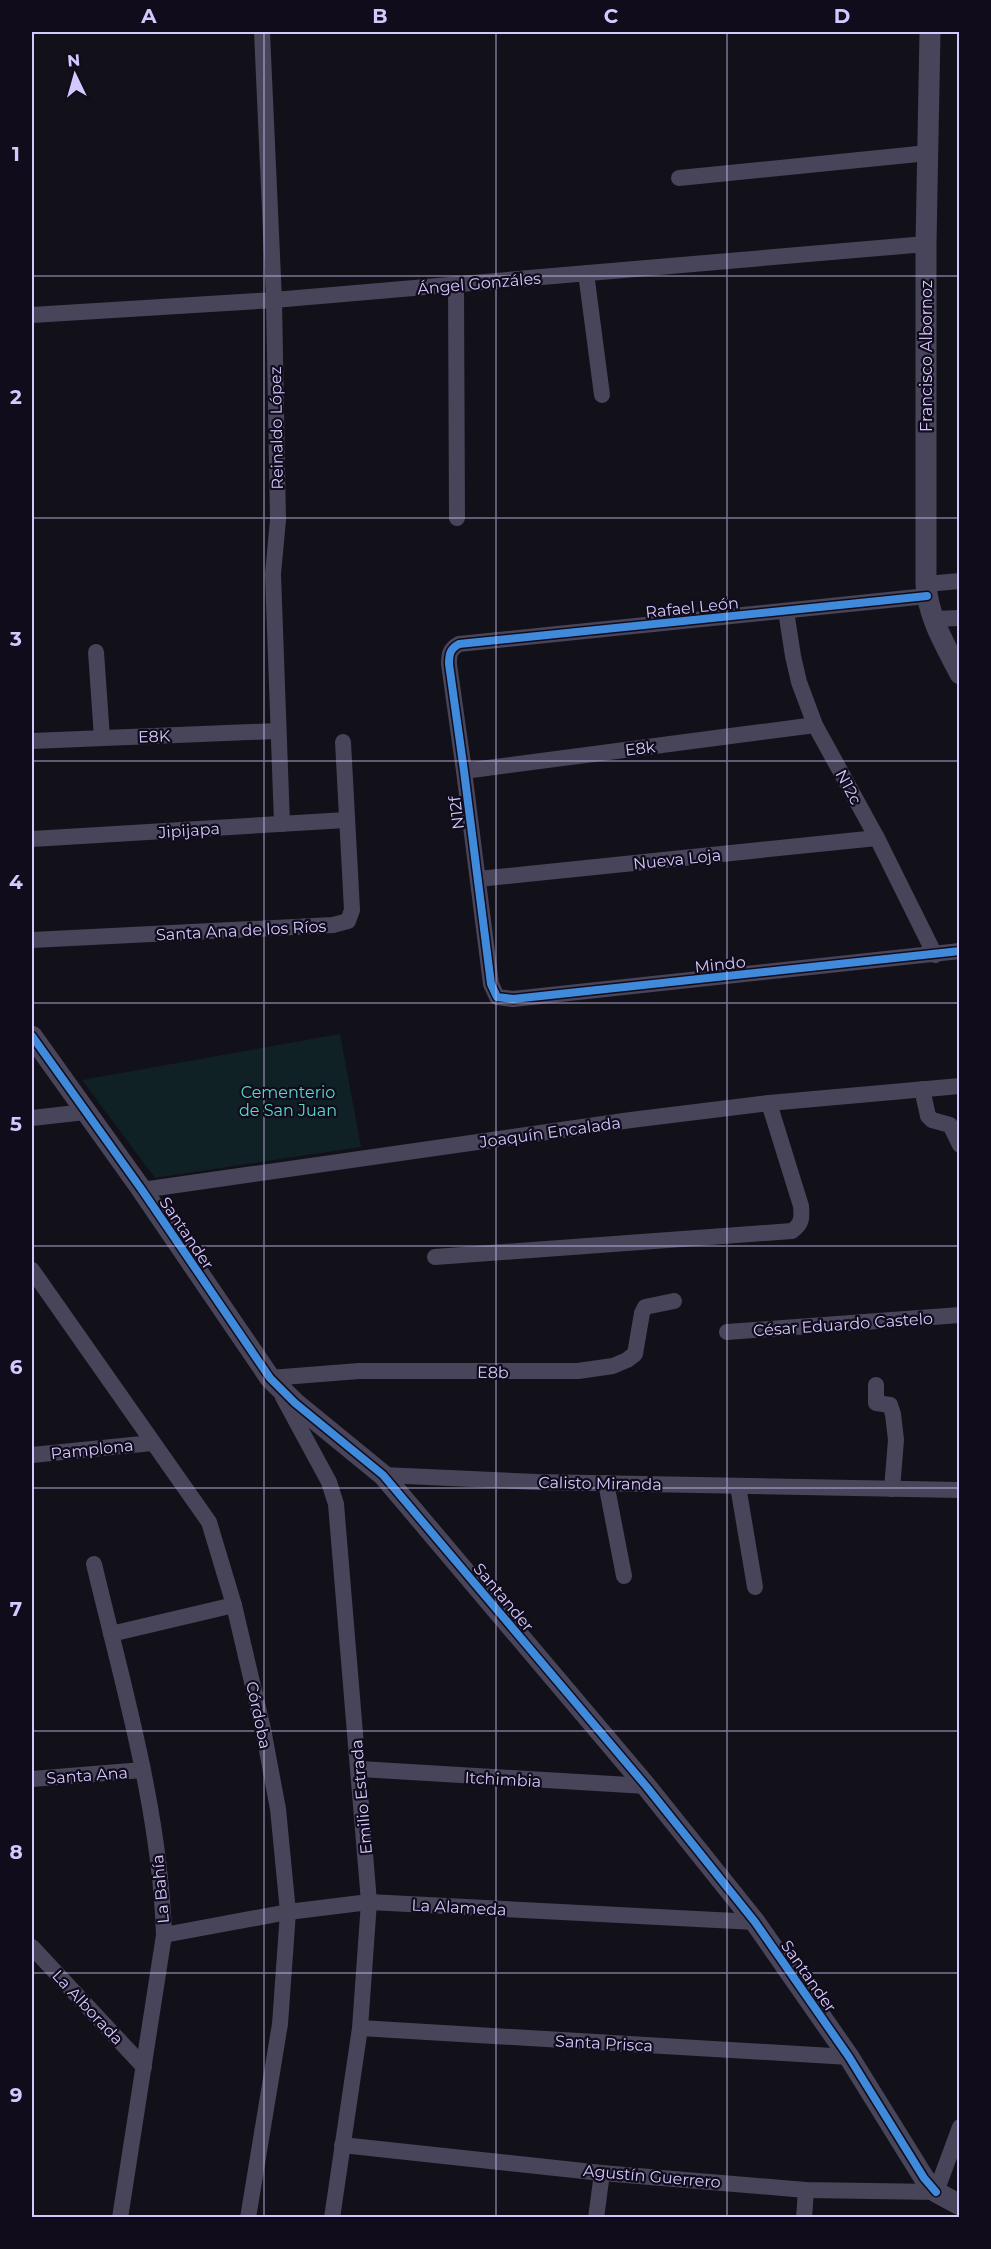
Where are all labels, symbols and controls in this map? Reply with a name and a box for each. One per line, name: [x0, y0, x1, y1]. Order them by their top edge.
text: A: [140, 4, 157, 28]
text: B: [372, 4, 388, 28]
text: C: [604, 4, 619, 28]
text: D: [834, 4, 850, 28]
north arrow: [45, 45, 105, 105]
text: N: [66, 51, 81, 71]
text: 1: [12, 142, 20, 166]
street label: Ángel Gonzáles: [416, 269, 542, 298]
street label: Francisco Albornoz: [917, 280, 936, 432]
street label: Reinaldo López: [266, 366, 287, 490]
text: 2: [10, 385, 22, 409]
street label: Rafael León: [645, 593, 740, 622]
text: 3: [9, 627, 22, 651]
street label: E8K: [138, 726, 171, 747]
street label: E8k: [624, 737, 657, 760]
street label: N12c: [832, 767, 866, 808]
street label: N12f: [445, 795, 468, 831]
street label: Jipijapa: [157, 819, 220, 842]
street label: Nueva Loja: [632, 845, 722, 874]
text: 4: [9, 870, 23, 894]
street label: Santa Ana de los Ríos: [155, 917, 327, 944]
street label: Mindo: [694, 952, 747, 977]
park label: Cementerio de San Juan: [239, 1083, 337, 1120]
text: 5: [10, 1112, 22, 1136]
street label: Joaquín Encalada: [477, 1113, 622, 1152]
street label: Santander: [155, 1193, 218, 1273]
street label: César Eduardo Castelo: [753, 1309, 934, 1340]
text: 6: [10, 1355, 23, 1379]
street label: E8b: [477, 1363, 509, 1382]
street label: Pamplona: [50, 1436, 134, 1463]
street label: Calisto Miranda: [538, 1473, 662, 1494]
street label: Santander: [470, 1559, 538, 1635]
text: 7: [10, 1597, 22, 1621]
street label: Córdoba: [242, 1680, 275, 1751]
street label: Emilio Estrada: [347, 1739, 376, 1855]
street label: Santa Ana: [46, 1763, 128, 1788]
street label: Itchimbia: [464, 1768, 542, 1791]
text: 8: [9, 1840, 23, 1864]
street label: La Bahía: [148, 1854, 173, 1924]
street label: La Alameda: [411, 1896, 507, 1919]
street label: Santander: [777, 1937, 840, 2016]
street label: La Alborada: [48, 1966, 127, 2049]
street label: Santa Prisca: [555, 2031, 653, 2056]
text: 9: [10, 2083, 22, 2107]
street label: Agustín Guerrero: [582, 2161, 721, 2192]

